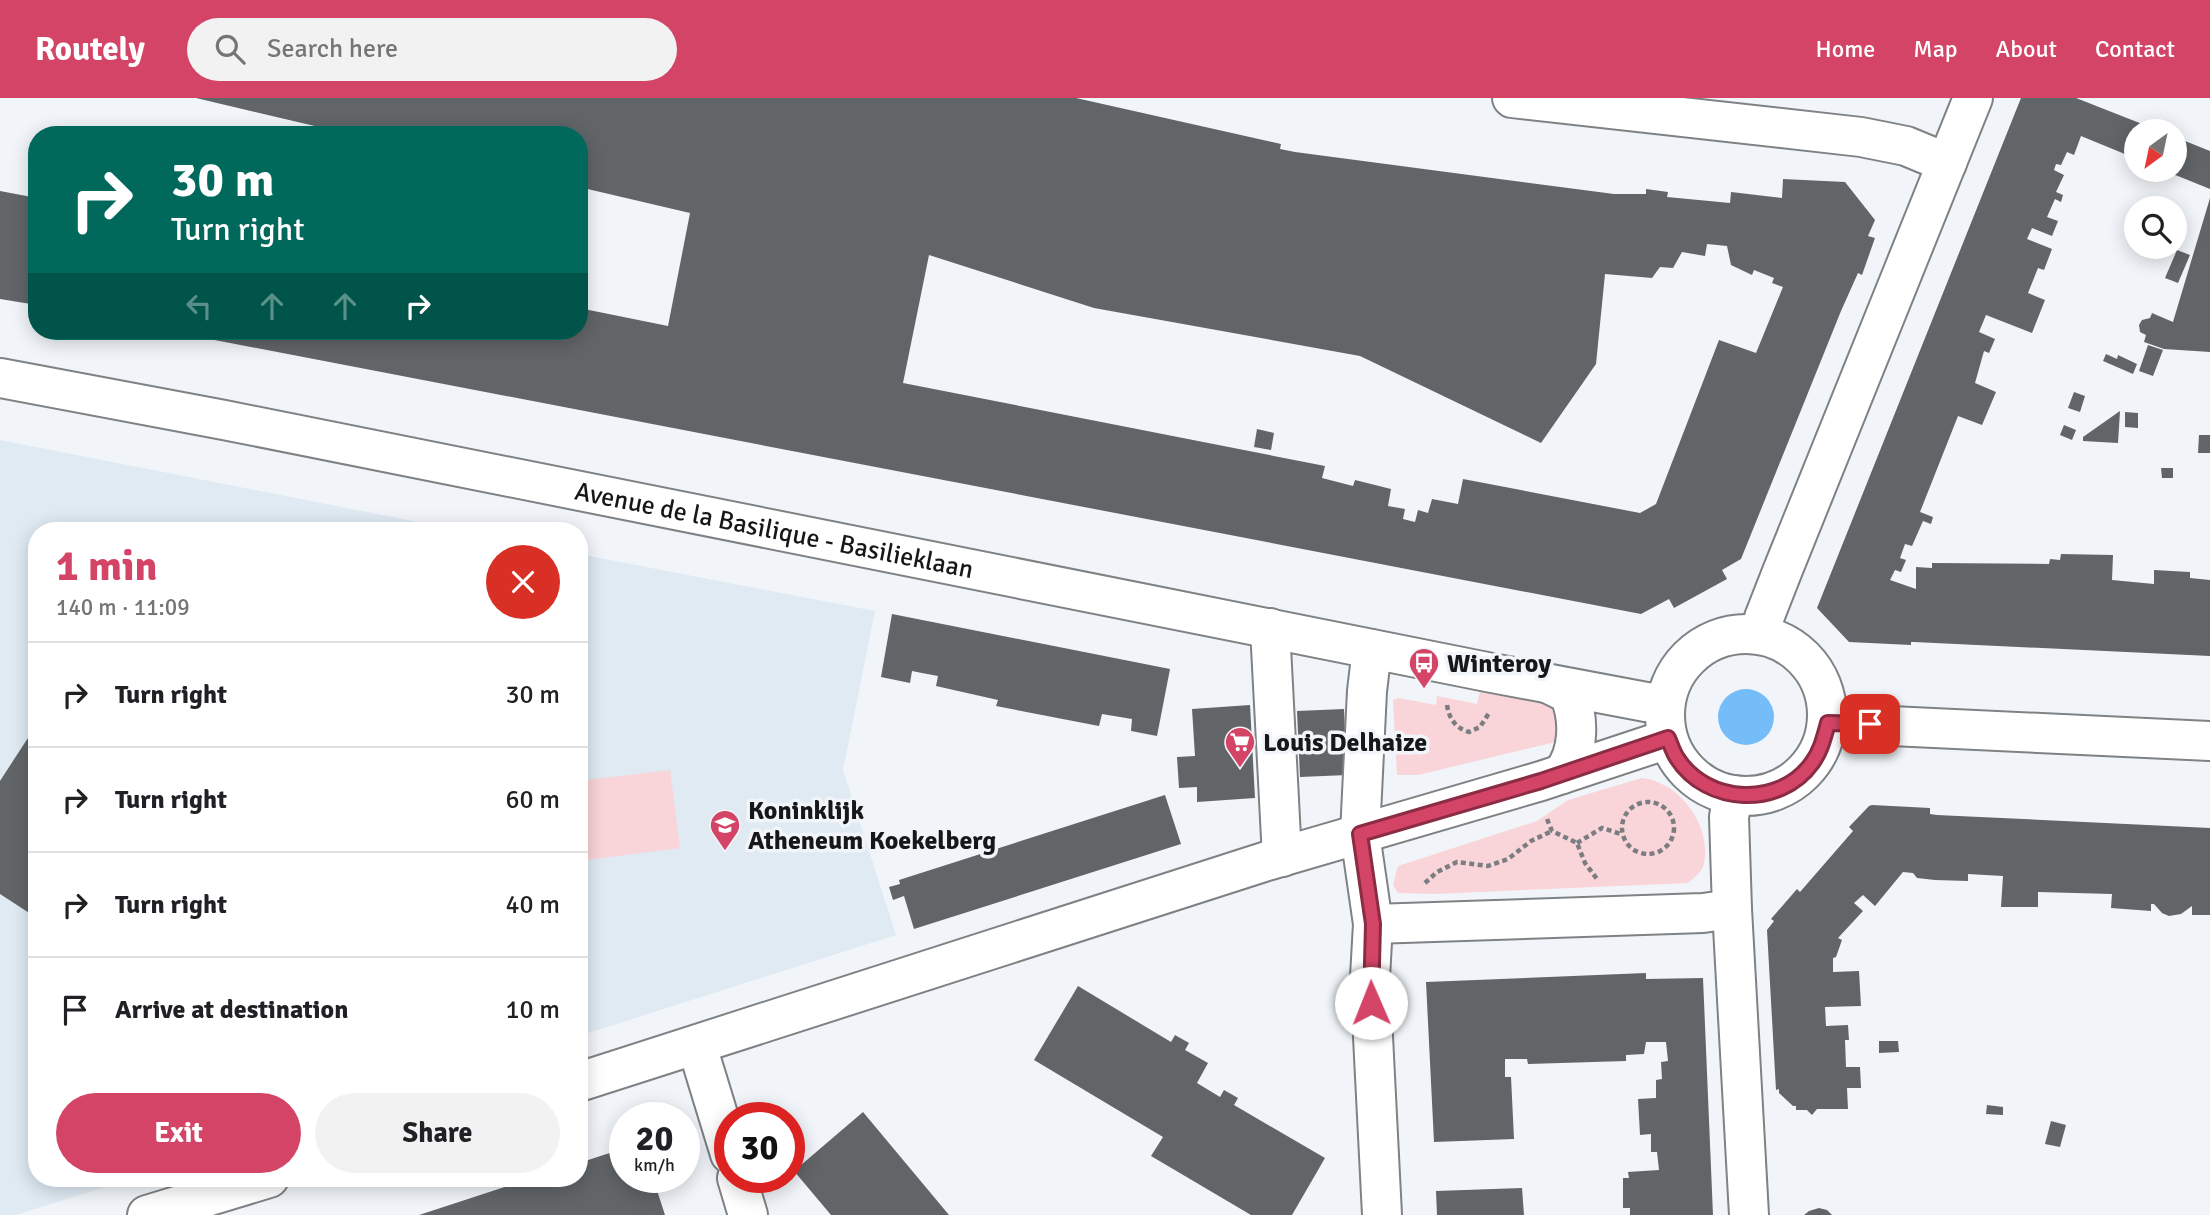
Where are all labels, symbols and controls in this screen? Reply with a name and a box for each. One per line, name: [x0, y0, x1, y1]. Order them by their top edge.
search box: [187, 18, 677, 81]
text: Routely: [35, 29, 145, 70]
icon: search: [211, 30, 249, 68]
text: Search here: [267, 33, 398, 65]
text: Home: [1815, 34, 1875, 64]
text: Map: [1913, 34, 1958, 64]
text: About: [1996, 34, 2057, 64]
text: Contact: [2095, 34, 2175, 64]
north arrow: [2124, 119, 2188, 182]
map controls: [2124, 119, 2187, 259]
text: 30 m: [171, 150, 274, 210]
icon: right: [56, 154, 147, 245]
button: search: [2124, 196, 2187, 259]
text: Turn right: [171, 210, 304, 249]
icon: left: [180, 287, 218, 325]
icon: ahead: [253, 287, 291, 325]
icon: ahead: [326, 287, 364, 325]
icon: right: [399, 287, 437, 325]
street label: Avenue de la Basilique - Basilieklaan: [572, 475, 976, 586]
text: 1 min: [56, 541, 157, 592]
button: close: [486, 545, 560, 619]
text: 140 m · 11:09: [56, 593, 190, 622]
bus stop icon: Winteroy: [1407, 646, 1441, 690]
place label: Winteroy: [1447, 648, 1551, 680]
icon: right: [56, 676, 94, 714]
text: Turn right: [115, 679, 227, 711]
text: 30 m: [505, 679, 560, 711]
pin: [1840, 694, 1900, 754]
icon: arrive: [1851, 705, 1889, 743]
supermarket icon: Louis Delhaize: [1223, 725, 1257, 769]
place label: Louis Delhaize: [1263, 727, 1427, 759]
icon: right: [56, 781, 94, 819]
text: Turn right: [115, 784, 227, 816]
text: 60 m: [505, 784, 560, 816]
place label: Koninklijk Atheneum Koekelberg: [748, 795, 996, 857]
school or university icon: Koninklijk Atheneum Koekelberg: [708, 808, 742, 852]
icon: right: [56, 886, 94, 924]
text: Turn right: [115, 889, 227, 921]
text: 40 m: [505, 889, 560, 921]
position arrow: [1334, 966, 1408, 1040]
icon: arrive: [56, 991, 94, 1029]
text: Arrive at destination: [115, 994, 348, 1026]
text: 10 m: [505, 994, 560, 1026]
button: Exit: [56, 1093, 301, 1173]
button: Share: [315, 1093, 560, 1173]
speed limit sign: 30: [714, 1102, 805, 1193]
text: 20: [636, 1117, 673, 1160]
text: km/h: [634, 1154, 675, 1176]

